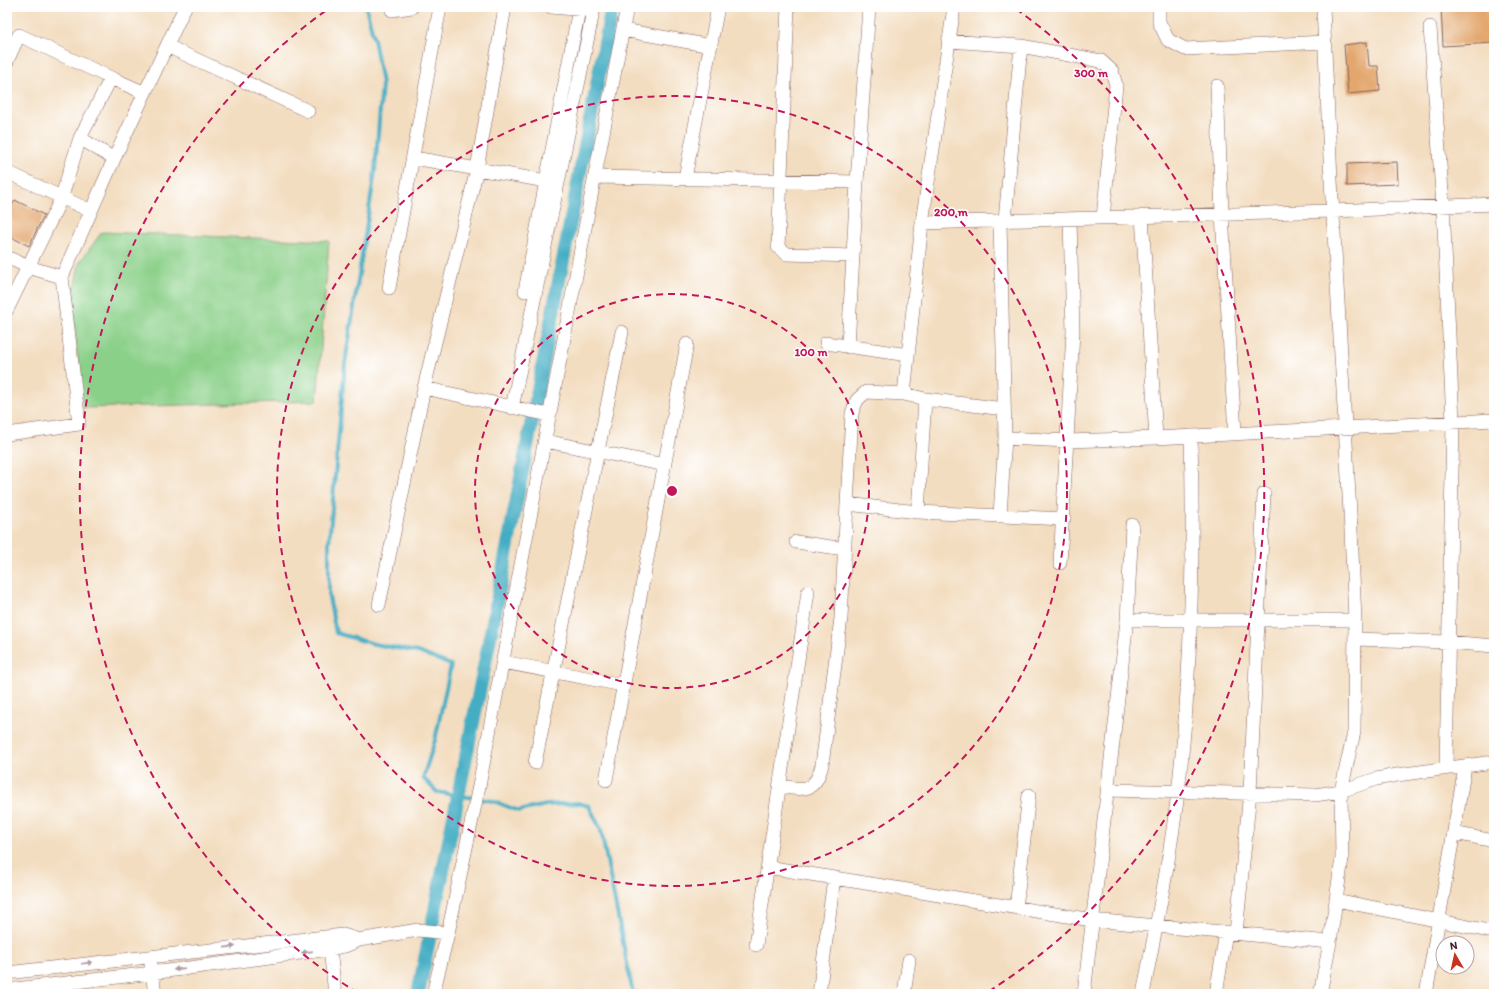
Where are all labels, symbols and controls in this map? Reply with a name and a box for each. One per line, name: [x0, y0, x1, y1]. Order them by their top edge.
text: 300 m: [1074, 66, 1109, 80]
text: 200 m: [934, 205, 969, 219]
text: 100 m: [794, 345, 828, 359]
centre of rings: [665, 484, 679, 498]
north arrow: [1435, 935, 1475, 975]
text: N: [1449, 939, 1458, 953]
one-way arrow: [224, 944, 237, 950]
one-way arrow: [301, 949, 314, 955]
one-way arrow: [81, 960, 93, 966]
one-way arrow: [173, 966, 185, 973]

